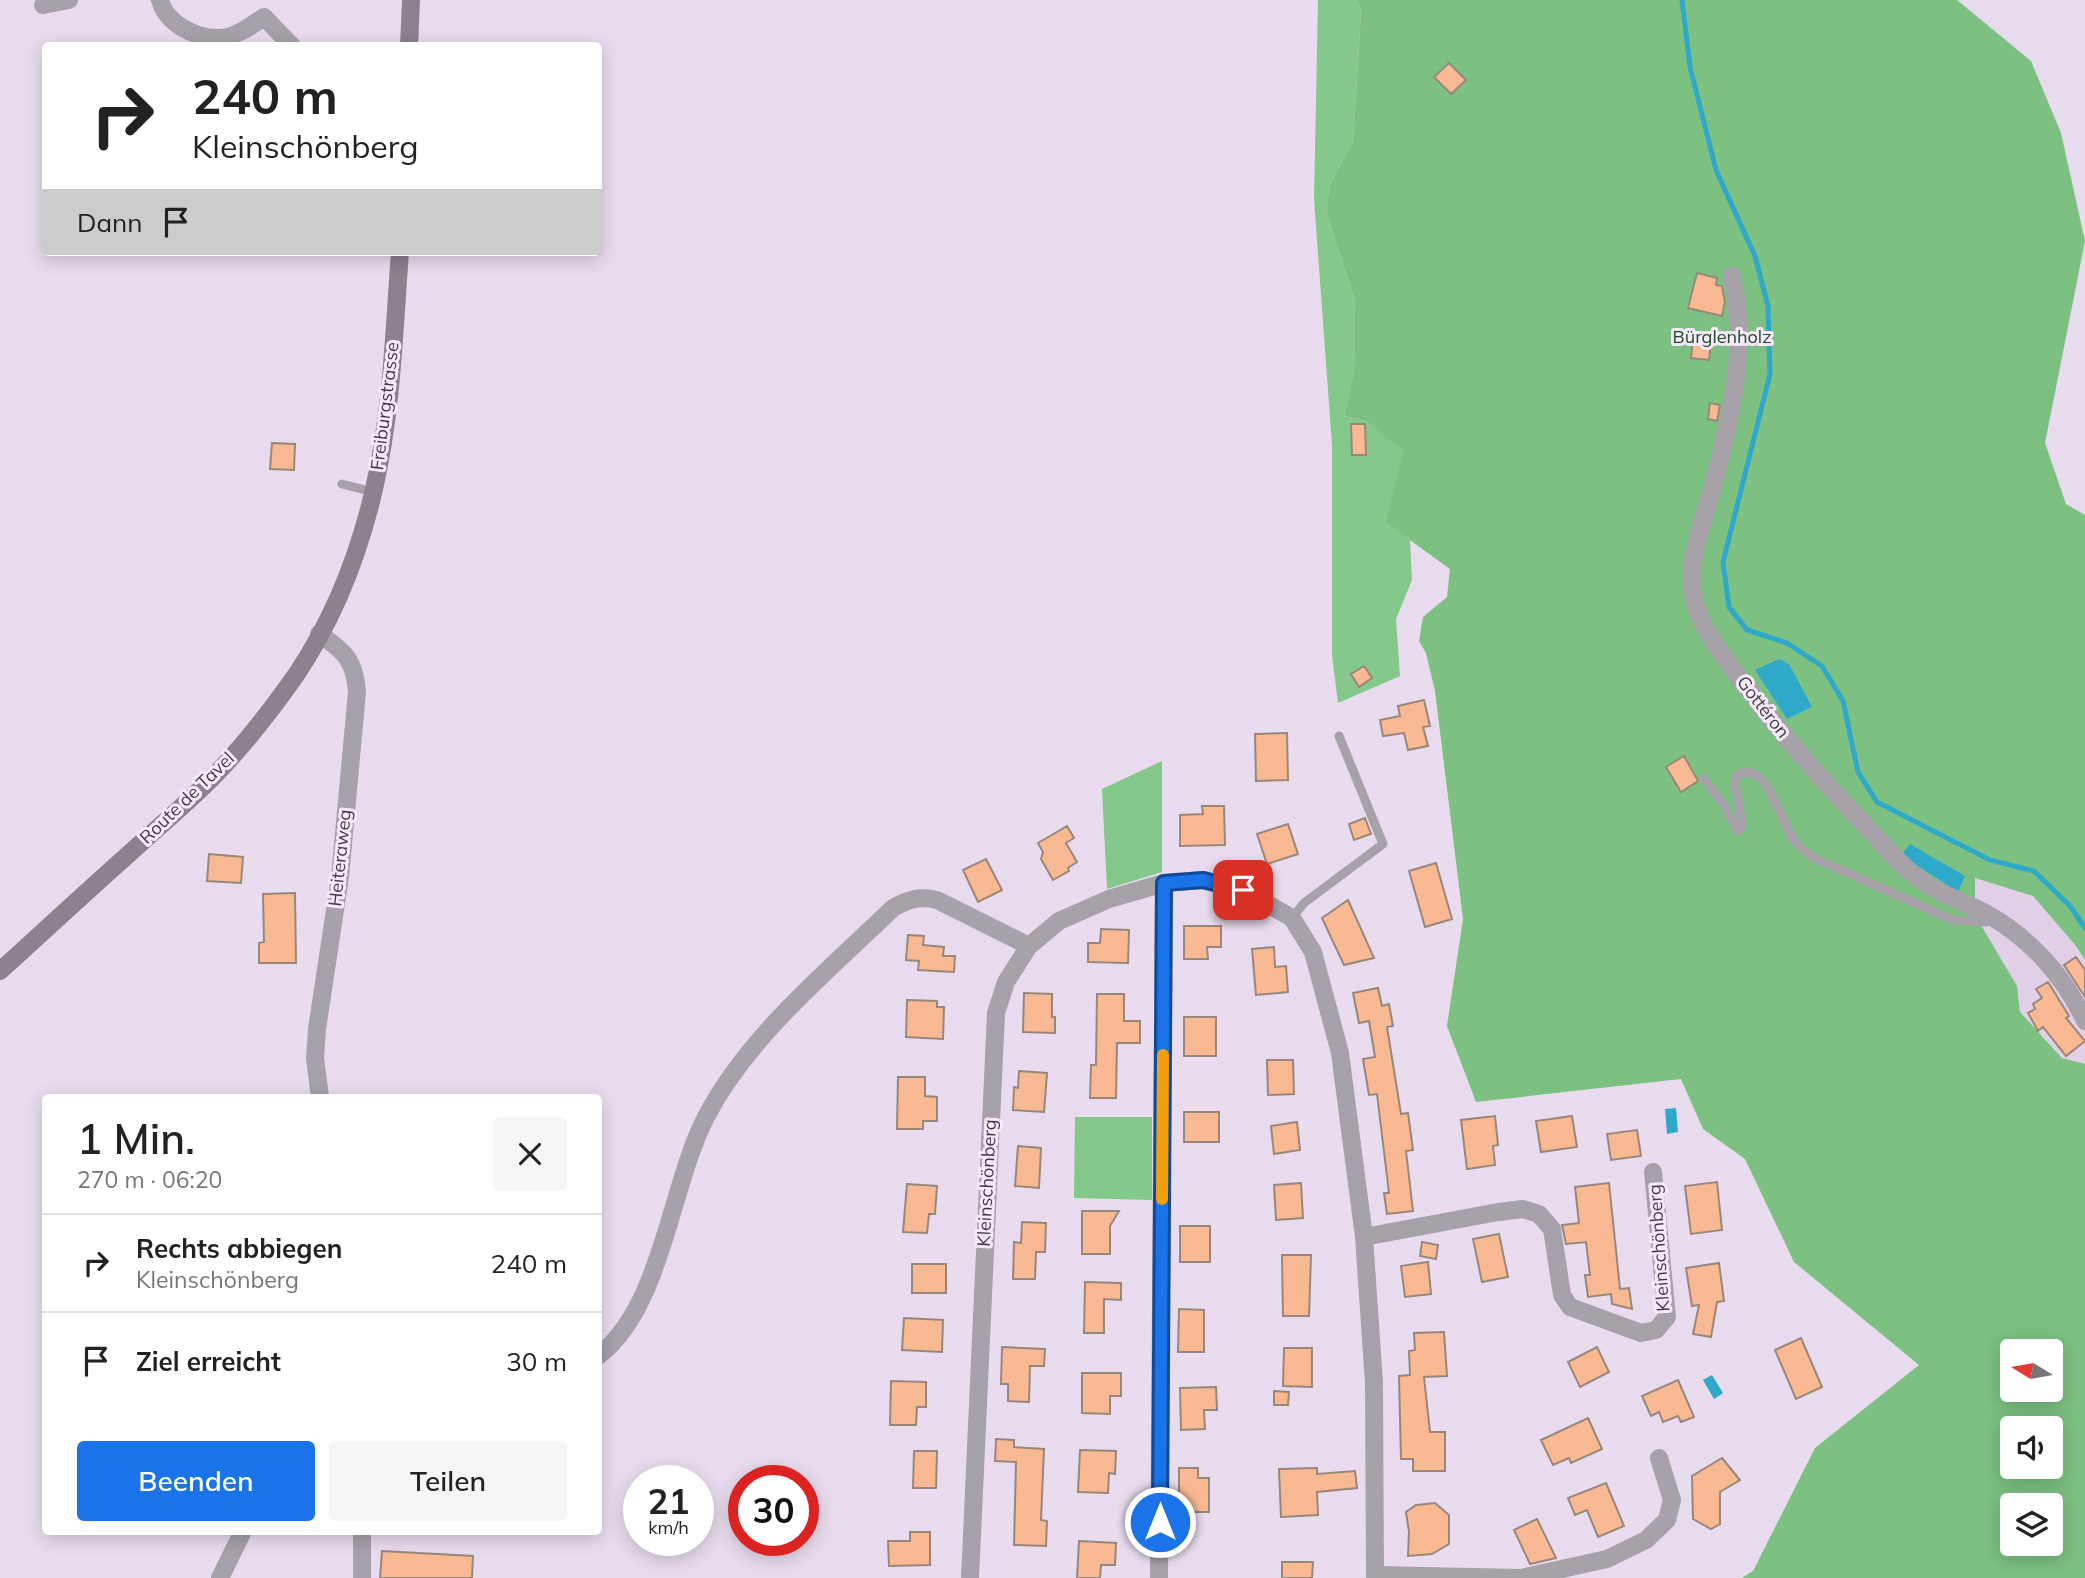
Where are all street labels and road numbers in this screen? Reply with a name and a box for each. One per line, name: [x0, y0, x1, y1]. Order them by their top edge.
street label: Freiburgstrasse: [365, 341, 404, 471]
street label: Gottéron: [1732, 671, 1795, 742]
street label: Route de Tavel: [135, 747, 239, 849]
street label: Heiteraweg: [323, 808, 356, 907]
street label: Kleinschönberg: [972, 1119, 1001, 1247]
street label: Kleinschönberg: [1643, 1184, 1674, 1312]

